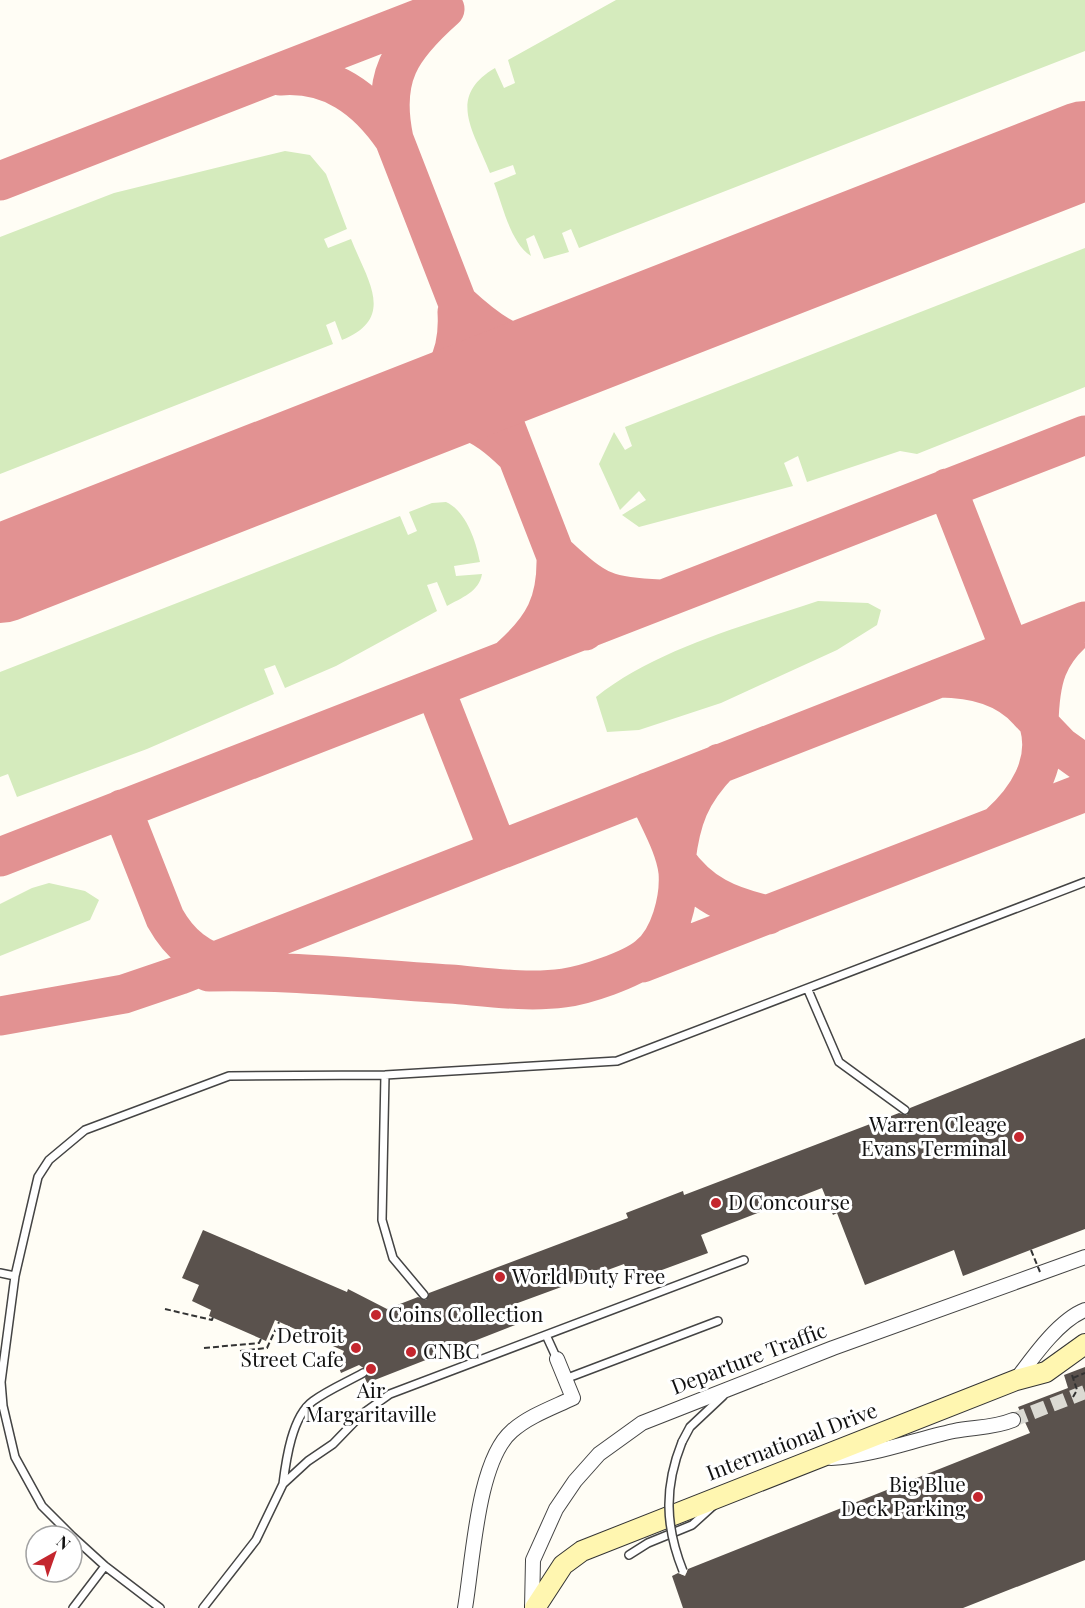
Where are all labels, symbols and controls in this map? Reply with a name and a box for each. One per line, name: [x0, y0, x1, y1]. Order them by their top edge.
place label: Warren Cleage Evans Terminal: [861, 1109, 1007, 1161]
marker: Warren Cleage Evans Terminal: [1012, 1130, 1026, 1144]
place label: D Concourse: [728, 1187, 850, 1215]
marker: D Concourse: [709, 1196, 723, 1210]
place label: World Duty Free: [511, 1261, 665, 1289]
marker: World Duty Free: [493, 1270, 507, 1284]
place label: Coins Collection: [388, 1299, 544, 1327]
marker: Coins Collection: [369, 1308, 383, 1322]
street label: Departure Traffic: [666, 1315, 830, 1400]
place label: Detroit Street Cafe: [241, 1320, 345, 1372]
place label: CNBC: [423, 1336, 480, 1364]
marker: Detroit Street Cafe: [349, 1341, 363, 1355]
marker: CNBC: [404, 1345, 418, 1359]
marker: Air Margaritaville: [364, 1362, 378, 1376]
place label: Air Margaritaville: [305, 1375, 437, 1427]
street label: International Drive: [702, 1395, 881, 1486]
place label: Big Blue Deck Parking: [841, 1469, 966, 1521]
marker: Big Blue Deck Parking: [971, 1490, 985, 1504]
north arrow: [24, 1524, 84, 1584]
text: N: [53, 1530, 75, 1554]

